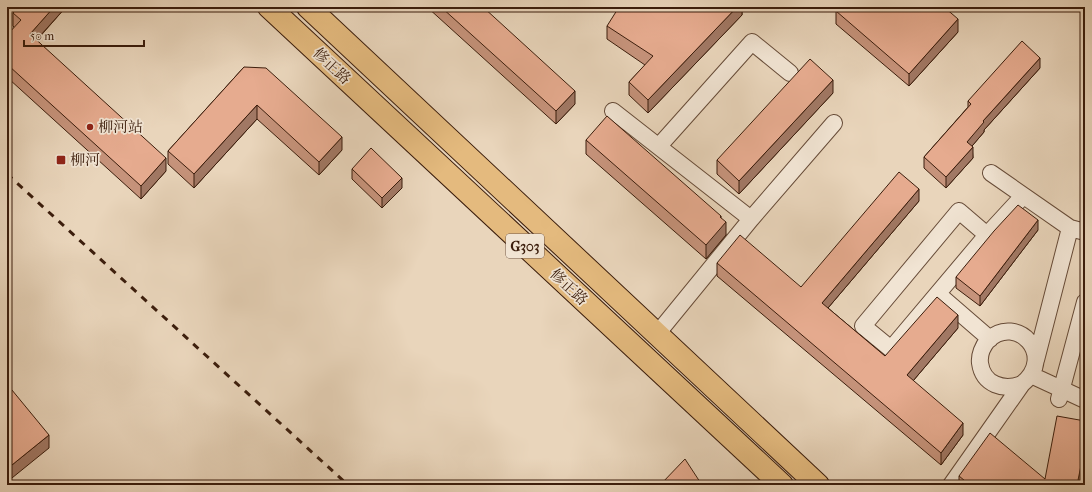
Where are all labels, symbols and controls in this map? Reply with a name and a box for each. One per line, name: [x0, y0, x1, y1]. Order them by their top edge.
scale bar: [24, 22, 144, 48]
text: 50 m: [30, 29, 54, 43]
street label: 修正路: [309, 44, 355, 88]
place label: 柳河站: [98, 118, 143, 136]
marker: 柳河站: [85, 122, 95, 132]
place label: 柳河: [70, 151, 100, 169]
marker: 柳河: [55, 154, 67, 166]
road number: G303: [506, 234, 544, 258]
street label: 修正路: [546, 265, 592, 309]

